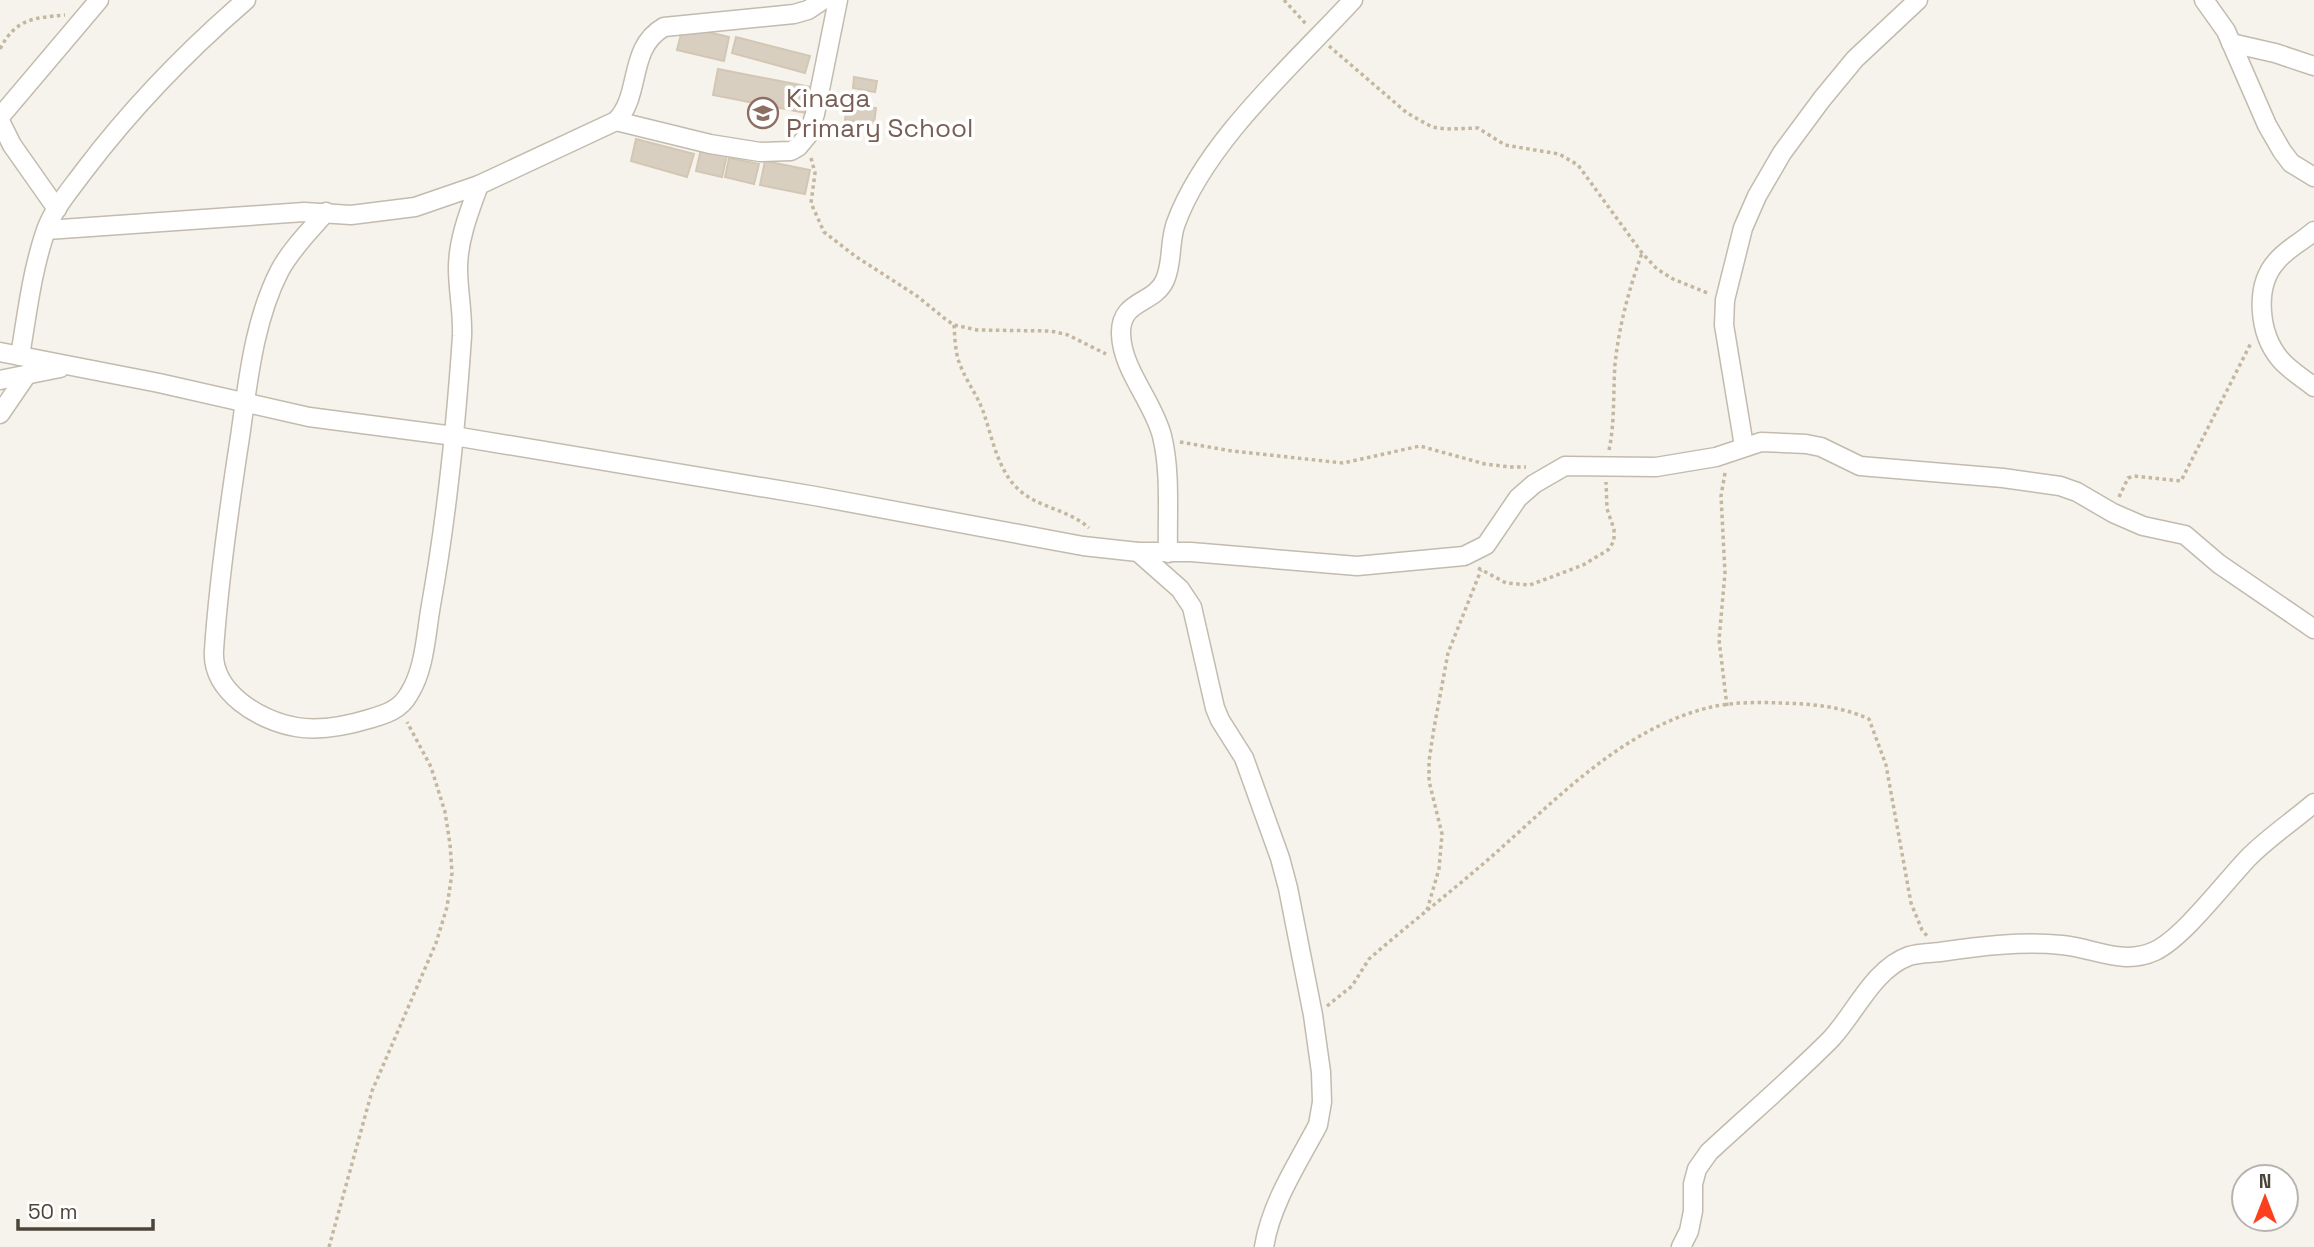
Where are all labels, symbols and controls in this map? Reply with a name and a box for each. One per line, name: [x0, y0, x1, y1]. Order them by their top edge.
place label: Kinaga Primary School: [786, 81, 973, 145]
school or university icon: Kinaga Primary School: [746, 96, 780, 130]
north arrow: [2230, 1163, 2300, 1233]
text: N: [2259, 1169, 2271, 1194]
scale bar: [18, 1188, 152, 1232]
text: 50 m: [28, 1198, 78, 1225]

